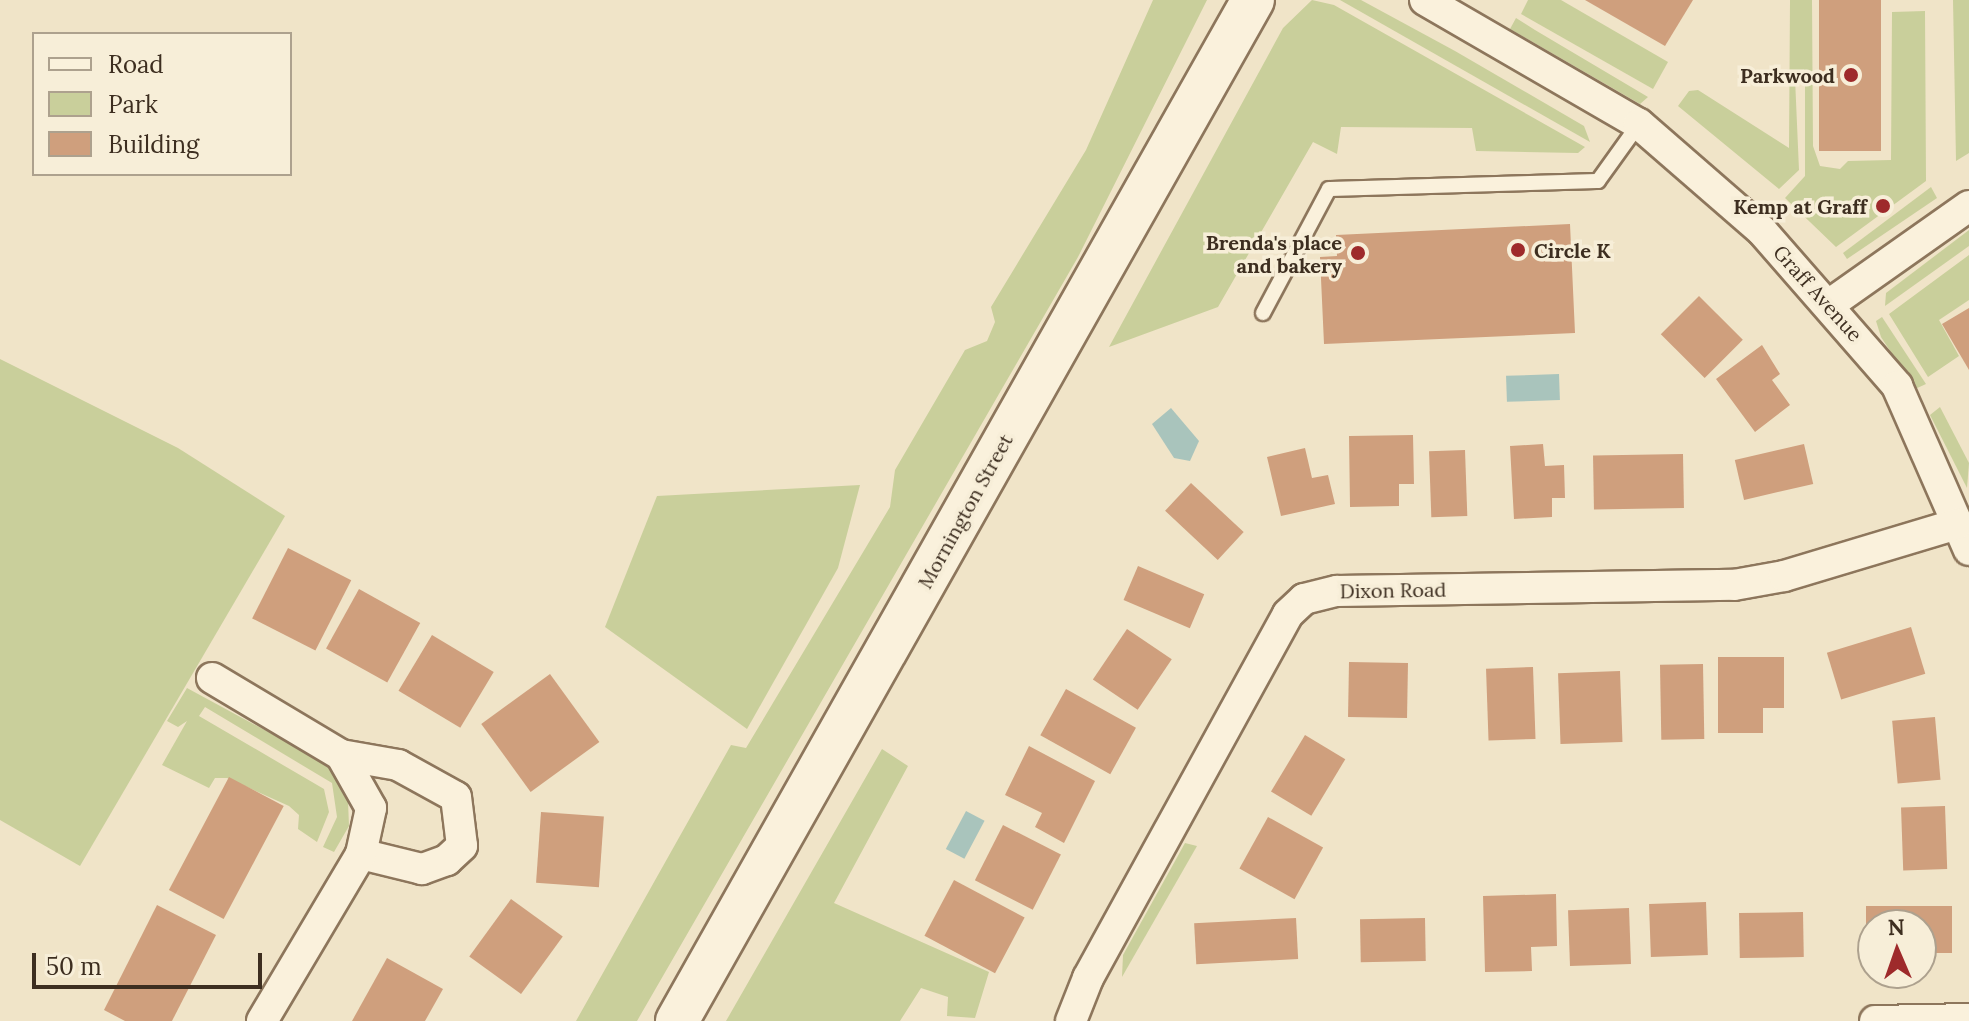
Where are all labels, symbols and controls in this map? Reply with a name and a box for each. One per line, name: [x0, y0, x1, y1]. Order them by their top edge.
legend: [32, 32, 292, 176]
text: Road: [108, 49, 164, 80]
place label: Parkwood: [1740, 63, 1835, 87]
marker: Parkwood: [1842, 66, 1860, 84]
text: Park: [108, 89, 158, 120]
text: Building: [108, 129, 199, 160]
place label: Kemp at Graff: [1733, 194, 1867, 218]
marker: Kemp at Graff: [1874, 197, 1892, 215]
place label: Brenda's place and bakery: [1206, 230, 1342, 277]
place label: Circle K: [1534, 238, 1611, 262]
street label: Graff Avenue: [1769, 240, 1867, 346]
marker: Circle K: [1509, 241, 1527, 259]
marker: Brenda's place and bakery: [1349, 244, 1367, 262]
street label: Mornington Street: [913, 429, 1017, 593]
street label: Dixon Road: [1340, 577, 1446, 603]
north arrow: [1857, 909, 1937, 989]
text: N: [1887, 913, 1905, 941]
scale bar: [36, 937, 266, 987]
text: 50 m: [46, 951, 102, 982]

